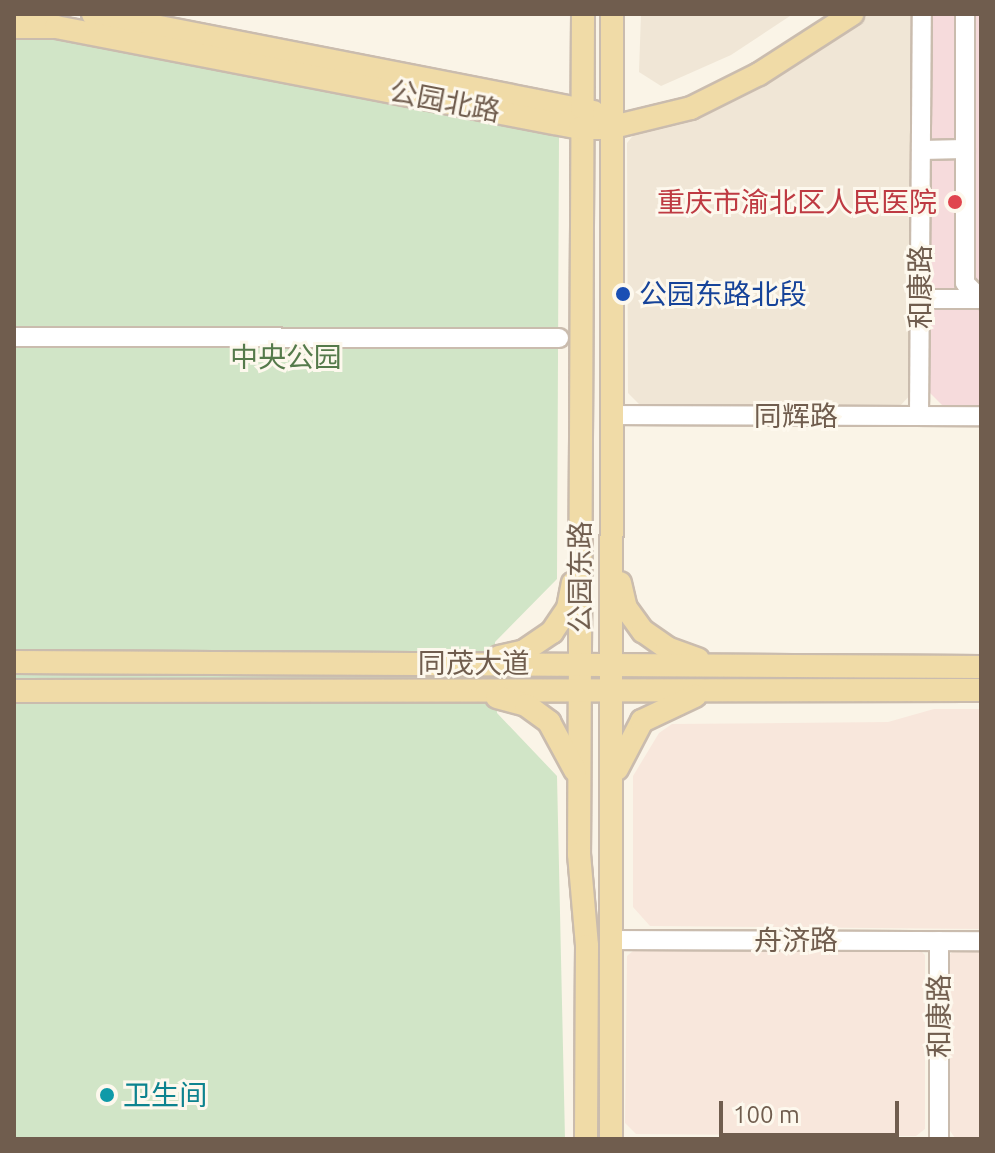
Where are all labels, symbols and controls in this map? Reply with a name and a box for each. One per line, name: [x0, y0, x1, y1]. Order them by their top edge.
street label: 公园北路: [387, 74, 503, 128]
place label: 重庆市渝北区人民医院: [657, 185, 937, 219]
marker: 重庆市渝北区人民医院: [944, 191, 966, 213]
street label: 和康路: [903, 245, 937, 329]
place label: 公园东路北段: [639, 277, 807, 311]
marker: 公园东路北段: [614, 285, 632, 303]
park label: 中央公园: [230, 340, 342, 374]
street label: 同辉路: [754, 399, 838, 433]
street label: 公园东路: [563, 521, 597, 633]
street label: 同茂大道: [418, 646, 530, 680]
street label: 舟济路: [754, 923, 838, 957]
street label: 和康路: [922, 974, 956, 1058]
place label: 卫生间: [123, 1078, 207, 1112]
scale bar: [723, 1085, 903, 1135]
marker: 卫生间: [98, 1086, 116, 1104]
text: 100 m: [733, 1101, 800, 1128]

